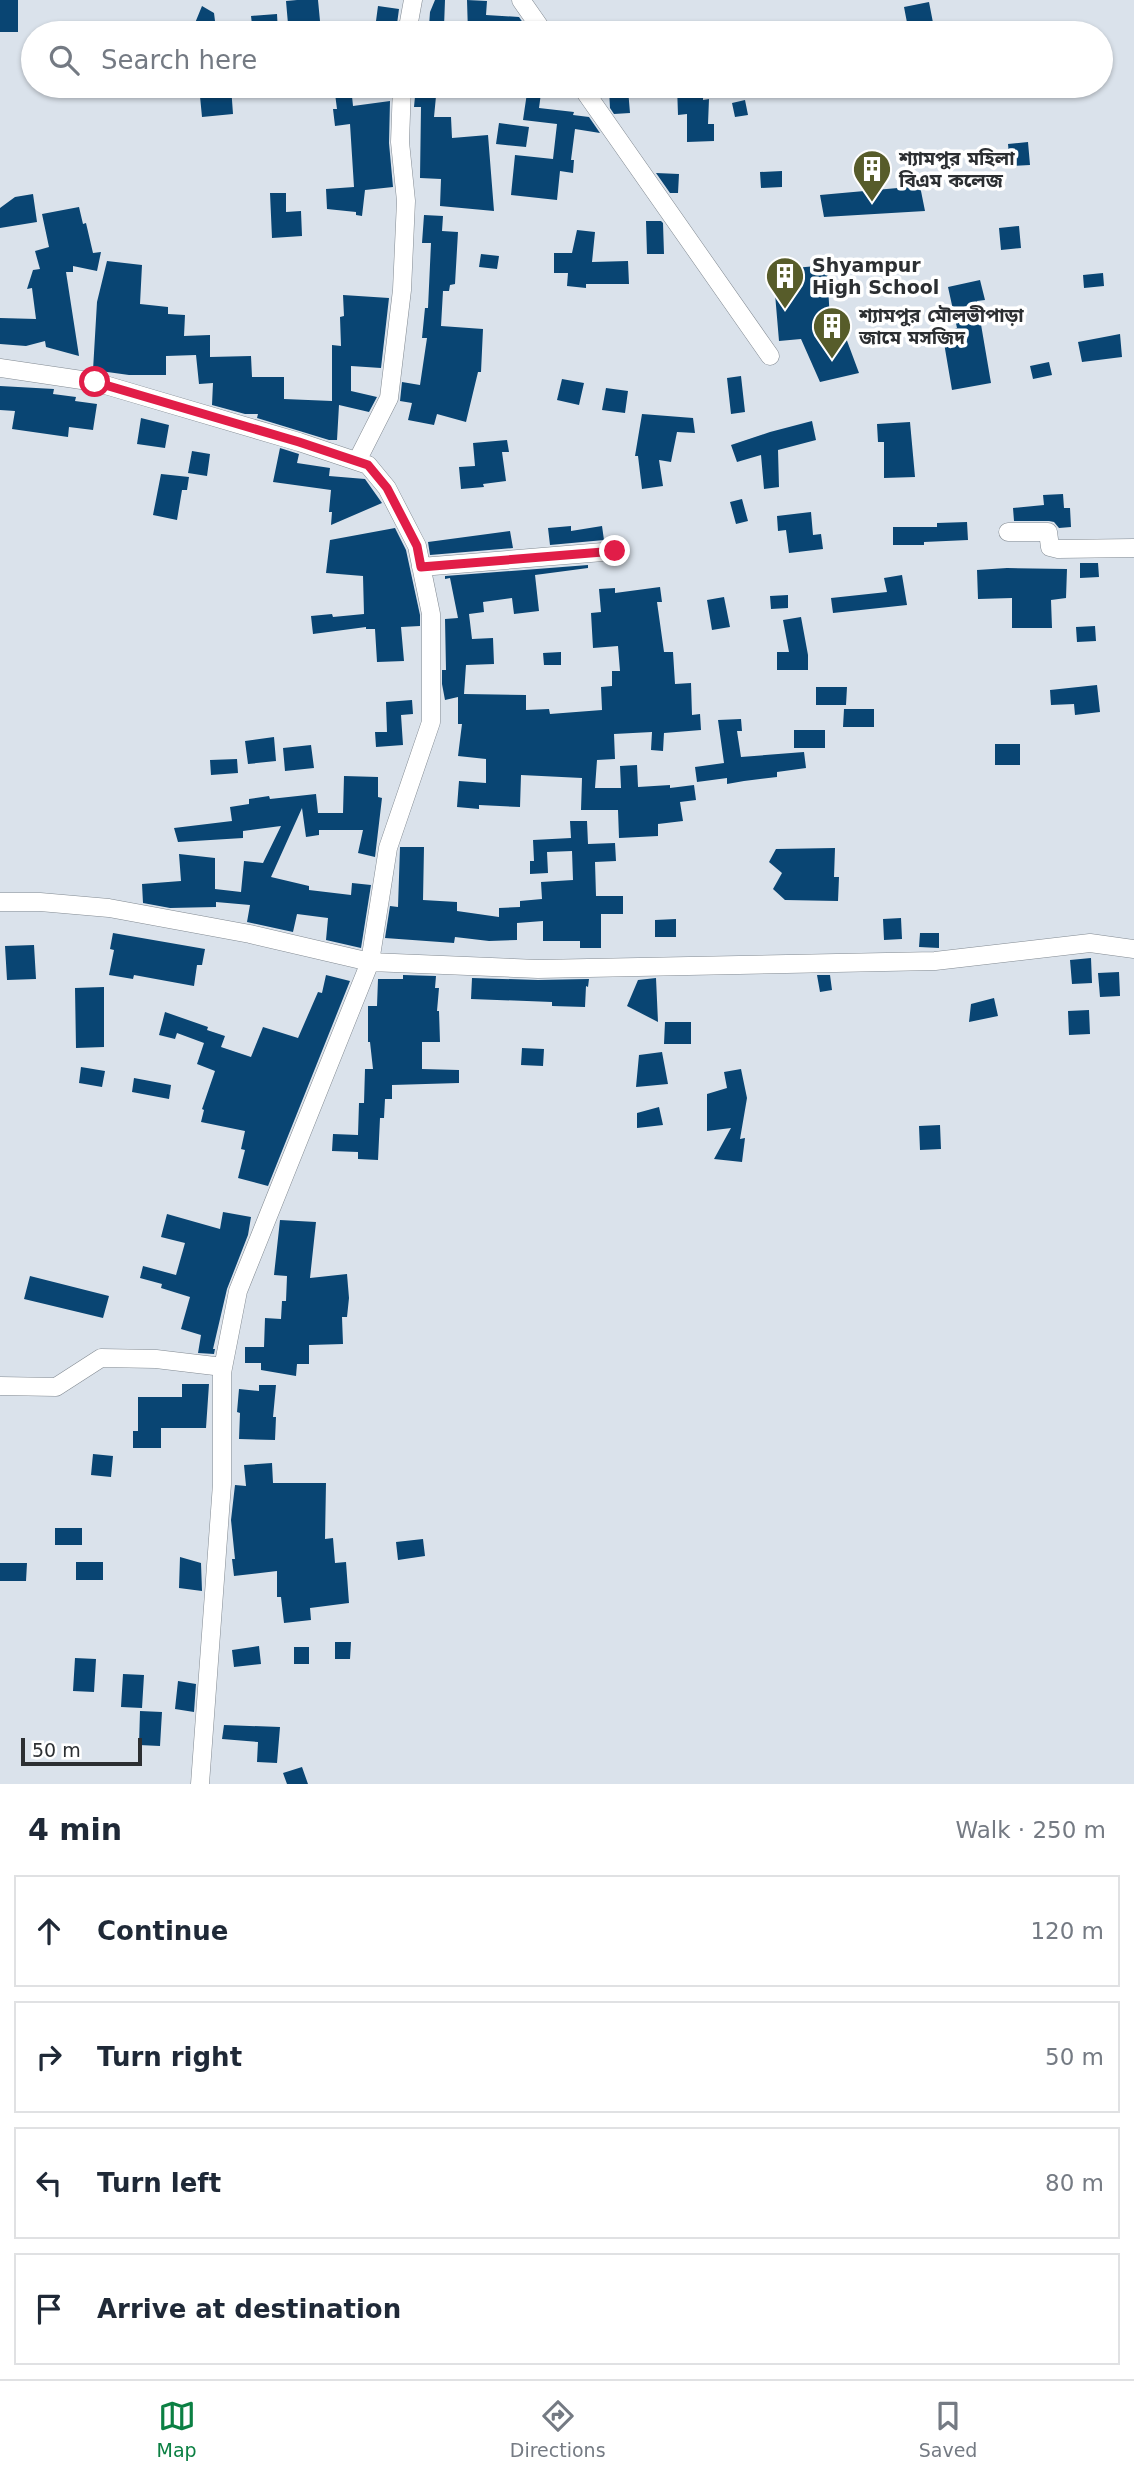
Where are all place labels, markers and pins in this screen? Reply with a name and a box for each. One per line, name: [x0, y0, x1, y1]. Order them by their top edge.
place label: শ্যামপুর মহিলা বিএম কলেজ: [898, 147, 1015, 191]
building icon: শ্যামপুর মহিলা বিএম কলেজ: [851, 148, 893, 203]
place label: Shyampur High School: [812, 254, 939, 298]
building icon: Shyampur High School: [764, 255, 806, 310]
place label: শ্যামপুর মৌলভীপাড়া জামে মসজিদ: [858, 304, 1024, 348]
building icon: শ্যামপুর মৌলভীপাড়া জামে মসজিদ: [811, 305, 853, 360]

